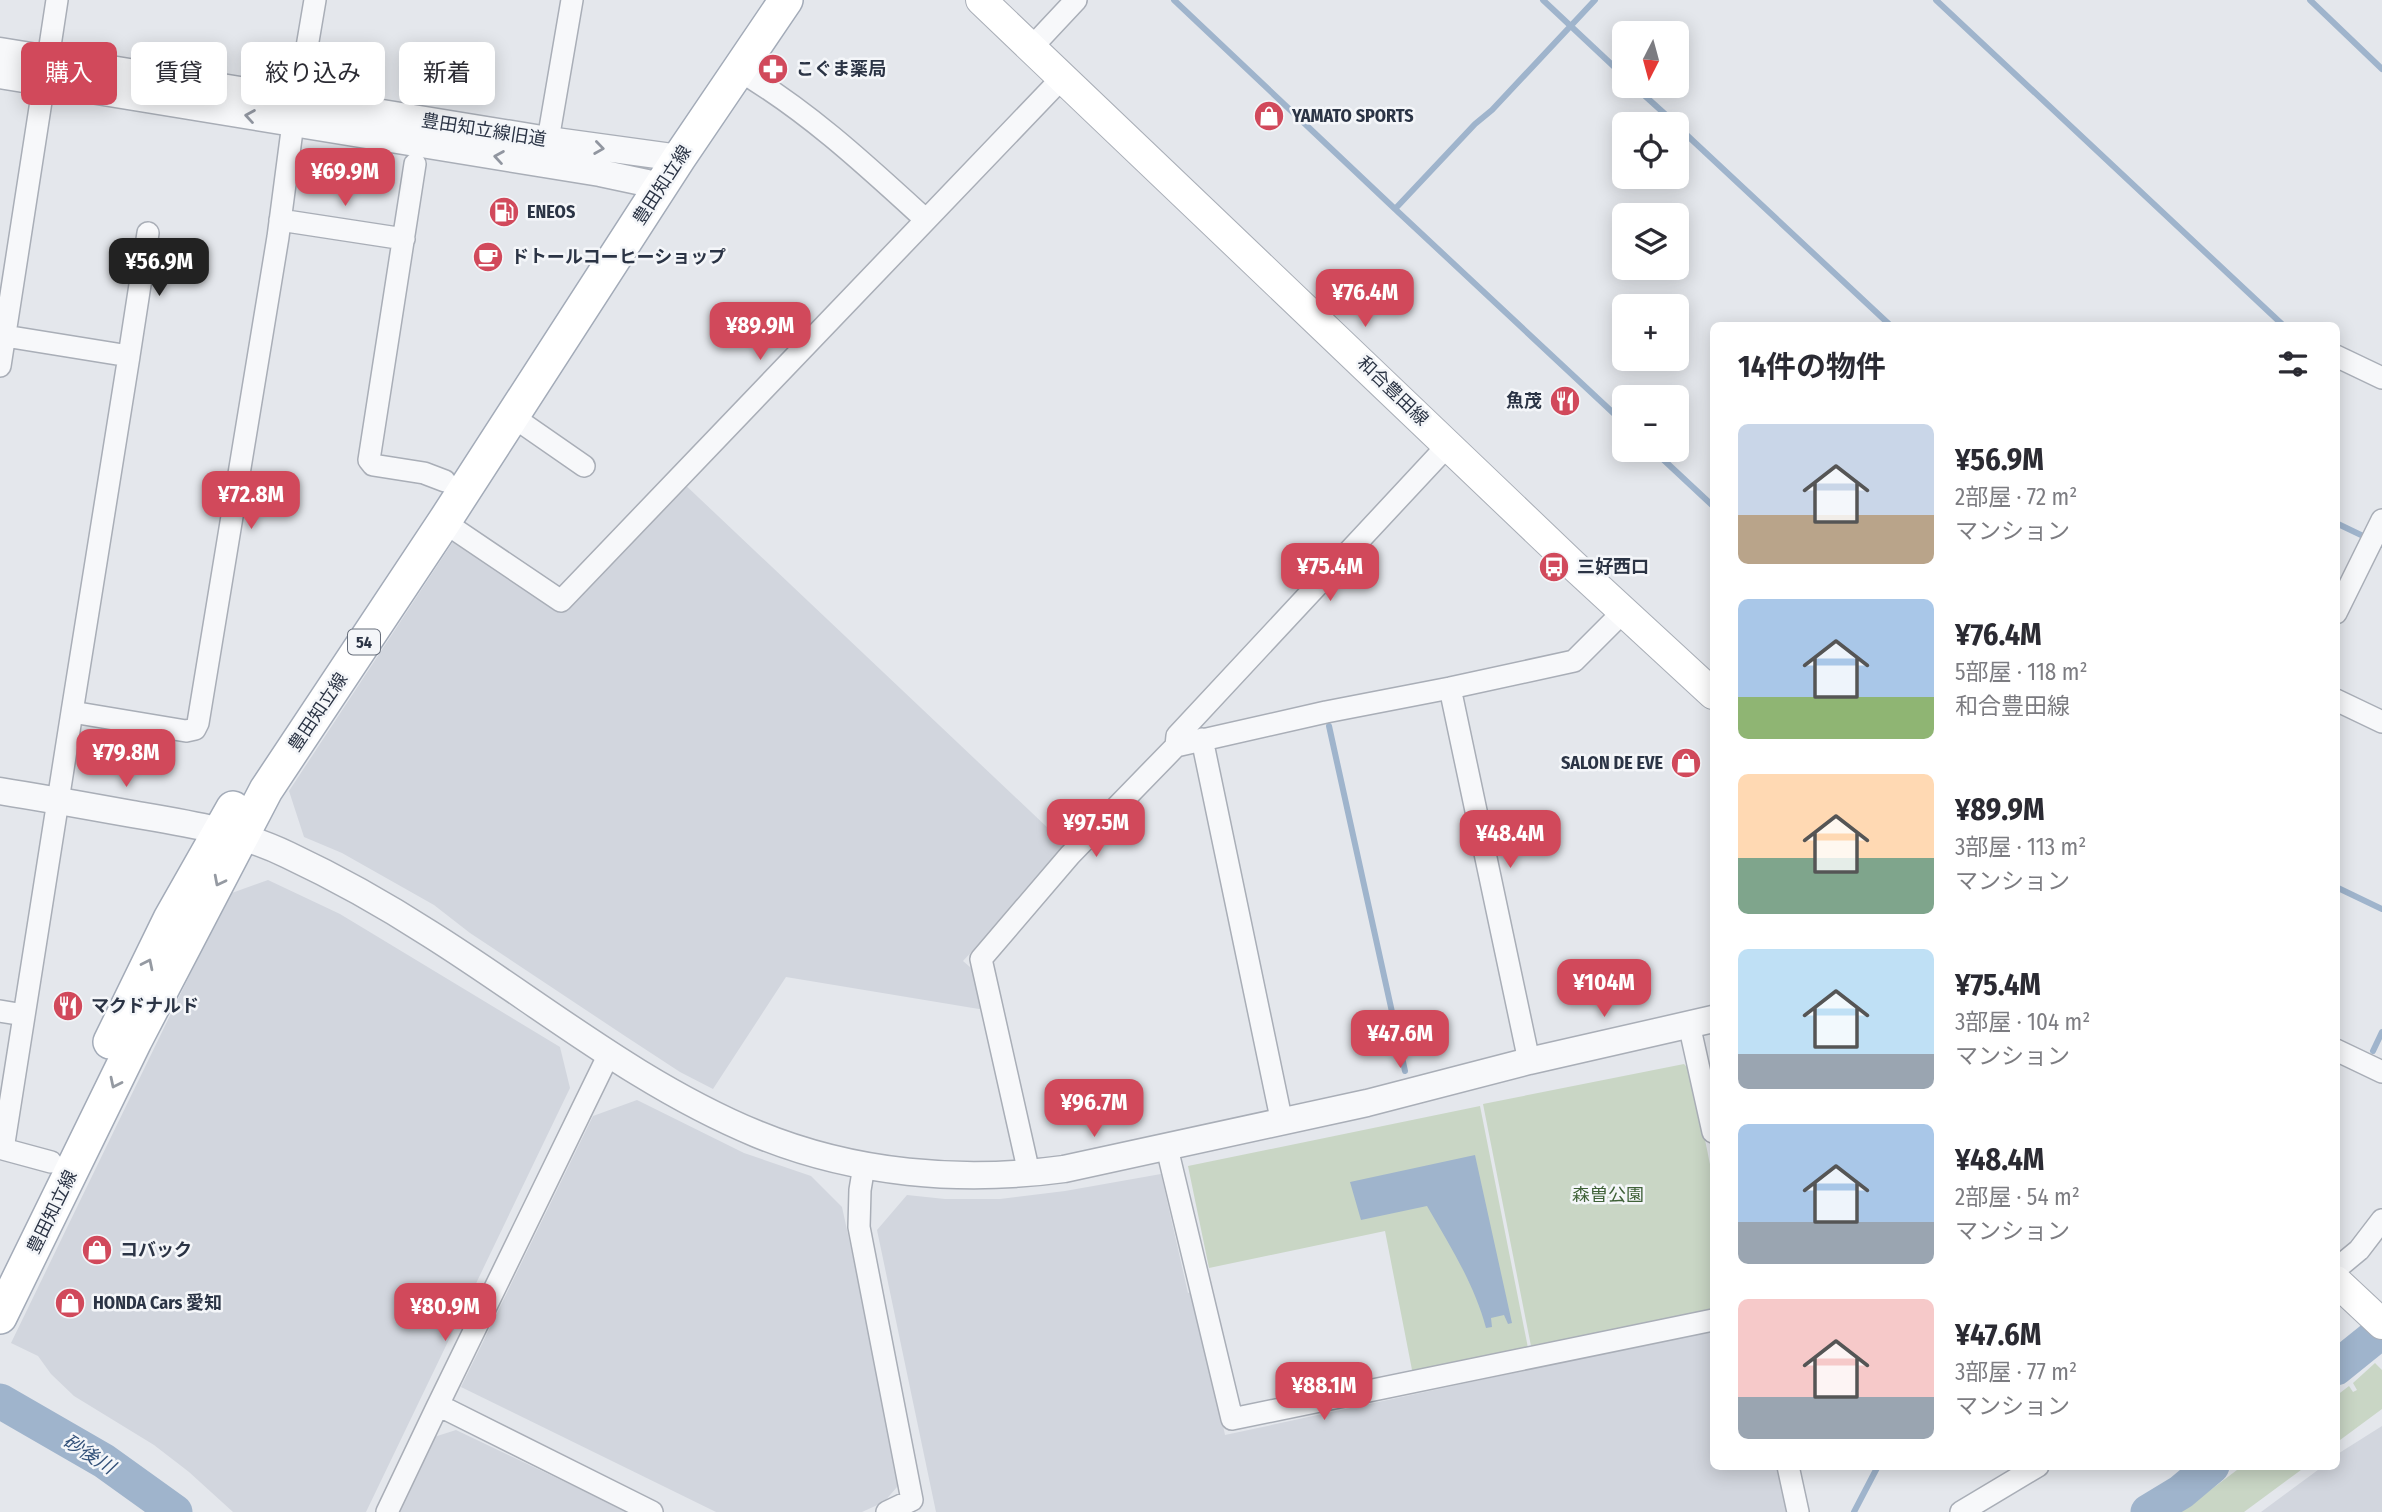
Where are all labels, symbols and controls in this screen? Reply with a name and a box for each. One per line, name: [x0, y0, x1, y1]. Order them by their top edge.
north arrow: [1612, 21, 1689, 98]
map controls: [1612, 21, 1689, 462]
chip: 購入: [21, 42, 117, 105]
chip: 賃貸: [131, 42, 227, 105]
chip: 絞り込み: [241, 42, 385, 105]
chip: 新着: [399, 42, 495, 105]
pharmacy icon: こぐま薬局: [756, 52, 790, 86]
place label: こぐま薬局: [796, 58, 886, 80]
shop icon: YAMATO SPORTS: [1252, 99, 1286, 133]
place label: YAMATO SPORTS: [1291, 105, 1414, 127]
one-way arrow: [244, 109, 256, 124]
street label: 豊田知立線旧道: [420, 109, 548, 151]
button: locate: [1612, 112, 1689, 189]
one-way arrow: [594, 140, 605, 155]
street label: 豊田知立線: [628, 141, 696, 229]
pin: ¥69.9M: [288, 148, 402, 208]
one-way arrow: [493, 150, 504, 165]
text: ¥69.9M: [311, 157, 379, 185]
fuel station icon: ENEOS: [487, 195, 521, 229]
place label: ENEOS: [527, 201, 575, 223]
button: layers: [1612, 203, 1689, 280]
pin: ¥56.9M: [102, 238, 216, 298]
cafe icon: ドトールコーヒーショップ: [471, 240, 505, 274]
place label: ドトールコーヒーショップ: [511, 246, 726, 268]
text: ¥56.9M: [125, 247, 193, 275]
pin: ¥76.4M: [1308, 270, 1422, 329]
text: ¥76.4M: [1332, 278, 1398, 306]
button: +: [1612, 294, 1689, 371]
pin: ¥89.9M: [703, 302, 817, 362]
text: ¥89.9M: [726, 311, 794, 339]
icon: filters: [2274, 345, 2312, 383]
text: 14件の物件: [1738, 349, 1886, 385]
street label: 和合豊田線: [1353, 352, 1433, 430]
restaurant icon: 魚茂: [1548, 384, 1582, 418]
button: −: [1612, 385, 1689, 462]
place label: 魚茂: [1506, 390, 1542, 412]
text: ¥56.9M: [1955, 442, 2044, 478]
icon: home: [1794, 452, 1878, 536]
pin: ¥72.8M: [194, 472, 308, 531]
text: ¥72.8M: [218, 480, 284, 508]
text: 2部屋 · 72 m²: [1955, 483, 2077, 511]
text: マンション: [1955, 517, 2070, 545]
pin: ¥75.4M: [1273, 544, 1387, 603]
bus stop icon: 三好西口: [1537, 550, 1571, 584]
text: ¥75.4M: [1297, 552, 1363, 580]
place label: 三好西口: [1577, 556, 1649, 578]
text: ¥76.4M: [1955, 617, 2042, 653]
icon: home: [1794, 627, 1878, 711]
road number: 54: [348, 629, 380, 654]
text: 5部屋 · 118 m²: [1955, 658, 2088, 686]
street label: 豊田知立線: [284, 669, 352, 755]
text: 和合豊田線: [1955, 692, 2070, 720]
pin: ¥79.8M: [69, 730, 183, 789]
text: ¥79.8M: [92, 738, 160, 766]
shop icon: SALON DE EVE: [1669, 746, 1703, 780]
place label: SALON DE EVE: [1561, 752, 1663, 774]
text: ¥89.9M: [1955, 792, 2045, 828]
pin: ¥97.5M: [1039, 800, 1153, 859]
icon: home: [1794, 802, 1878, 886]
text: ¥97.5M: [1063, 808, 1129, 836]
pin: ¥48.4M: [1453, 810, 1567, 870]
text: ¥48.4M: [1476, 819, 1544, 847]
text: 3部屋 · 113 m²: [1955, 833, 2086, 861]
text: マンション: [1955, 867, 2070, 895]
one-way arrow: [214, 874, 227, 886]
one-way arrow: [139, 959, 153, 971]
pin: ¥104M: [1555, 960, 1653, 1019]
text: ¥75.4M: [1955, 967, 2041, 1003]
text: ¥104M: [1573, 968, 1635, 996]
icon: home: [1794, 977, 1878, 1061]
restaurant icon: マクドナルド: [51, 989, 85, 1023]
place label: マクドナルド: [91, 995, 199, 1017]
text: 3部屋 · 104 m²: [1955, 1008, 2090, 1036]
pin: ¥47.6M: [1343, 1010, 1457, 1070]
text: ¥47.6M: [1367, 1019, 1433, 1047]
text: マンション: [1955, 1042, 2070, 1070]
one-way arrow: [109, 1076, 123, 1088]
pin: ¥96.7M: [1037, 1080, 1151, 1139]
text: ¥96.7M: [1060, 1088, 1128, 1116]
text: ¥48.4M: [1955, 1142, 2044, 1178]
icon: home: [1794, 1152, 1878, 1236]
street label: 豊田知立線: [22, 1167, 82, 1257]
text: 2部屋 · 54 m²: [1955, 1183, 2080, 1211]
park label: 森曽公園: [1572, 1184, 1644, 1206]
text: マンション: [1955, 1217, 2070, 1245]
shop icon: コバック: [80, 1233, 114, 1267]
place label: コバック: [120, 1239, 192, 1261]
pin: ¥80.9M: [388, 1284, 502, 1343]
shop icon: HONDA Cars 愛知: [53, 1286, 87, 1320]
place label: HONDA Cars 愛知: [93, 1292, 222, 1314]
text: ¥80.9M: [410, 1292, 480, 1320]
text: ¥47.6M: [1955, 1317, 2041, 1353]
icon: home: [1794, 1327, 1878, 1411]
text: 3部屋 · 77 m²: [1955, 1358, 2077, 1386]
pin: ¥88.1M: [1267, 1362, 1381, 1422]
text: ¥88.1M: [1291, 1371, 1357, 1399]
text: マンション: [1955, 1392, 2070, 1420]
water label: 砂後川: [59, 1429, 121, 1480]

